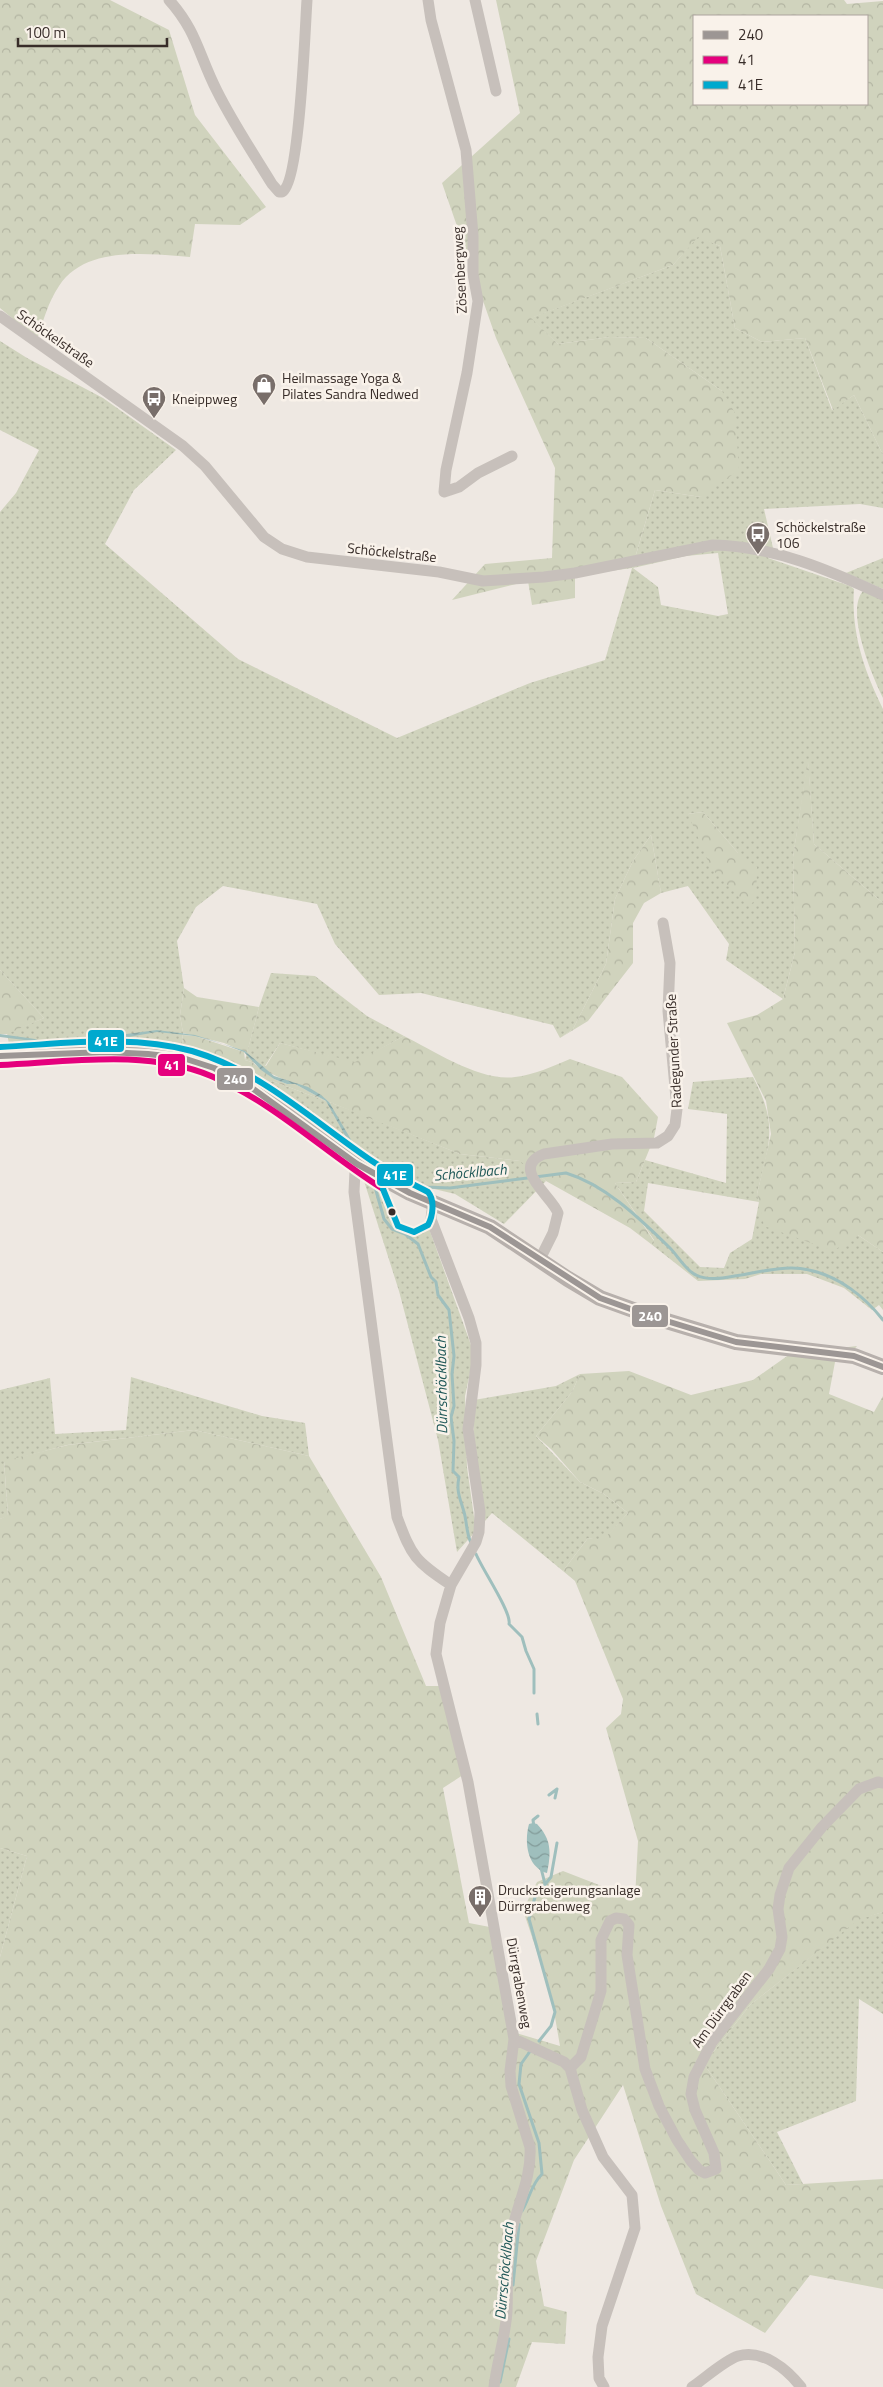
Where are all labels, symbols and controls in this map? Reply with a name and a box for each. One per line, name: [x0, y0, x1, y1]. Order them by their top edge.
scale bar: [18, 15, 166, 47]
legend: [693, 15, 868, 105]
text: 100 m: [25, 21, 66, 44]
text: 240: [738, 23, 763, 46]
text: 41: [738, 48, 755, 71]
text: 41E: [738, 73, 763, 96]
street label: Zösenbergweg: [446, 226, 472, 314]
street label: Schöckelstraße: [13, 304, 99, 372]
place label: Heilmassage Yoga & Pilates Sandra Nedwed: [282, 367, 419, 404]
shop icon: Heilmassage Yoga & Pilates Sandra Nedwed: [251, 372, 277, 406]
bus stop icon: Kneippweg: [141, 385, 167, 419]
place label: Kneippweg: [172, 388, 237, 409]
place label: Schöckelstraße 106: [776, 516, 866, 553]
bus stop icon: Schöckelstraße 106: [745, 521, 771, 555]
street label: Schöckelstraße: [346, 537, 438, 567]
street label: Radegunder Straße: [660, 994, 686, 1108]
line badge: 41E: [87, 1029, 125, 1053]
text: 41E: [94, 1030, 118, 1051]
line badge: 41: [157, 1053, 186, 1077]
text: 41: [164, 1054, 180, 1075]
line badge: 240: [216, 1067, 254, 1091]
text: 240: [223, 1068, 247, 1089]
water label: Schöcklbach: [433, 1157, 508, 1187]
line badge: 41E: [376, 1163, 414, 1187]
text: 41E: [383, 1164, 407, 1185]
unlabelled marker: [387, 1207, 397, 1217]
line badge: 240: [631, 1304, 669, 1328]
text: 240: [638, 1305, 662, 1326]
water label: Dürrschöcklbach: [429, 1335, 453, 1434]
place label: Drucksteigerungsanlage Dürrgrabenweg: [498, 1879, 641, 1916]
building icon: Drucksteigerungsanlage Dürrgrabenweg: [467, 1884, 493, 1918]
street label: Dürrgrabenweg: [502, 1936, 538, 2030]
street label: Am Dürrgraben: [686, 1966, 756, 2052]
water label: Dürrschöcklbach: [488, 2221, 520, 2321]

